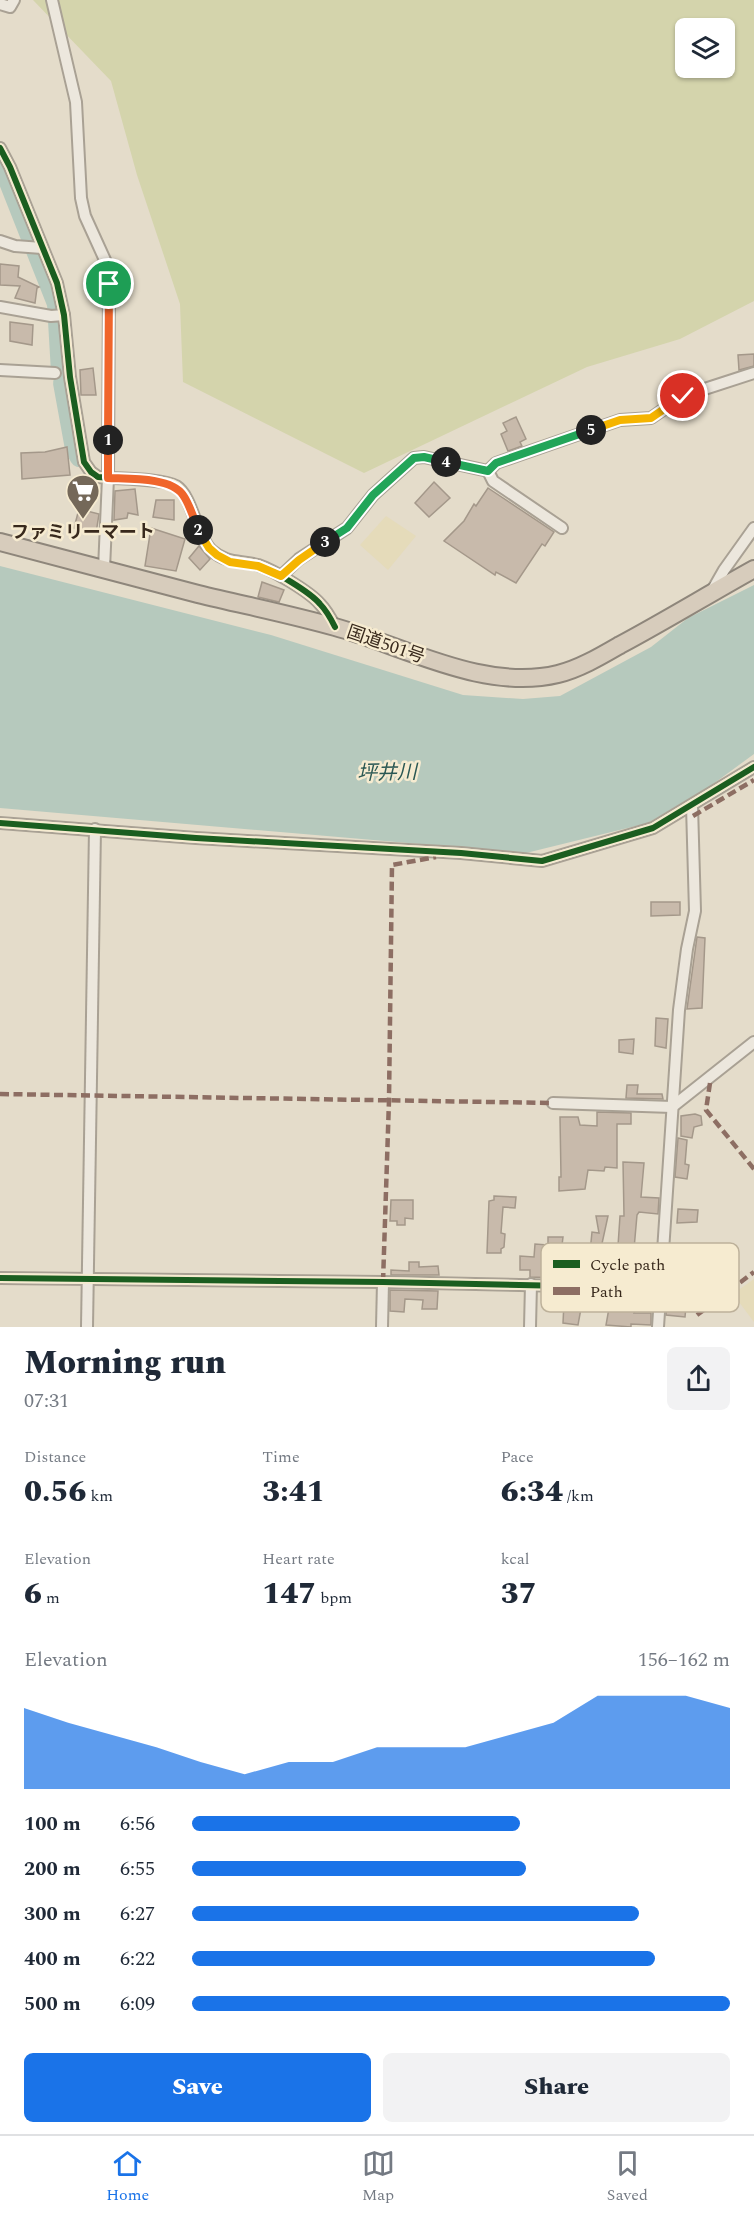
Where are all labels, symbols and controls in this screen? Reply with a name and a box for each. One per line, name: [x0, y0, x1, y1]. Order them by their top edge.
map controls: [675, 18, 735, 78]
button: layers: [675, 18, 735, 78]
pin: [83, 258, 134, 309]
icon: arrive: [92, 267, 125, 300]
pin: [657, 370, 708, 421]
icon: check: [666, 379, 699, 412]
pin: 5: [576, 415, 606, 445]
text: 5: [587, 418, 595, 442]
pin: 1: [93, 425, 123, 455]
text: 1: [104, 428, 112, 452]
pin: 4: [431, 447, 461, 477]
text: 4: [442, 450, 450, 474]
supermarket icon: ファミリーマート: [65, 473, 101, 520]
pin: 2: [183, 515, 213, 545]
text: 2: [194, 518, 202, 542]
place label: ファミリーマート: [11, 519, 155, 546]
pin: 3: [310, 527, 340, 557]
text: 3: [321, 530, 329, 554]
street label: 国道501号: [343, 619, 429, 670]
water label: 坪井川: [357, 757, 419, 789]
legend: [541, 1243, 739, 1312]
text: Cycle path: [590, 1253, 665, 1277]
text: Path: [590, 1280, 623, 1304]
text: Morning run: [24, 1338, 226, 1388]
button: share: [667, 1347, 730, 1410]
text: 07:31: [24, 1386, 69, 1416]
text: Distance: [24, 1445, 86, 1469]
text: Time: [262, 1445, 300, 1469]
text: Pace: [501, 1445, 534, 1469]
text: 0.56: [24, 1469, 86, 1515]
text: 3:41: [262, 1469, 325, 1515]
text: 6:34: [501, 1469, 563, 1515]
text: km: [86, 1484, 113, 1508]
text: /km: [563, 1484, 594, 1508]
text: Elevation: [24, 1547, 91, 1571]
text: Heart rate: [262, 1547, 335, 1571]
text: kcal: [501, 1547, 529, 1571]
text: 6: [24, 1571, 42, 1617]
text: 147: [262, 1571, 316, 1617]
text: 37: [501, 1571, 537, 1617]
text: m: [42, 1586, 60, 1610]
text: bpm: [316, 1586, 352, 1610]
text: Elevation: [24, 1645, 108, 1675]
text: 156–162 m: [638, 1645, 730, 1675]
text: 100 m: [24, 1809, 81, 1839]
text: 6:56: [120, 1809, 155, 1839]
text: 200 m: [24, 1854, 81, 1884]
text: 6:55: [120, 1854, 155, 1884]
text: 300 m: [24, 1899, 81, 1929]
text: 6:27: [120, 1899, 155, 1929]
text: 400 m: [24, 1944, 81, 1974]
text: 6:22: [120, 1944, 155, 1974]
text: 500 m: [24, 1989, 81, 2019]
text: 6:09: [120, 1989, 155, 2019]
button: Save: [24, 2053, 371, 2122]
button: Share: [383, 2053, 730, 2122]
tab: Home: [106, 2147, 149, 2207]
tab: Map: [362, 2147, 395, 2207]
tab: Saved: [607, 2147, 648, 2207]

